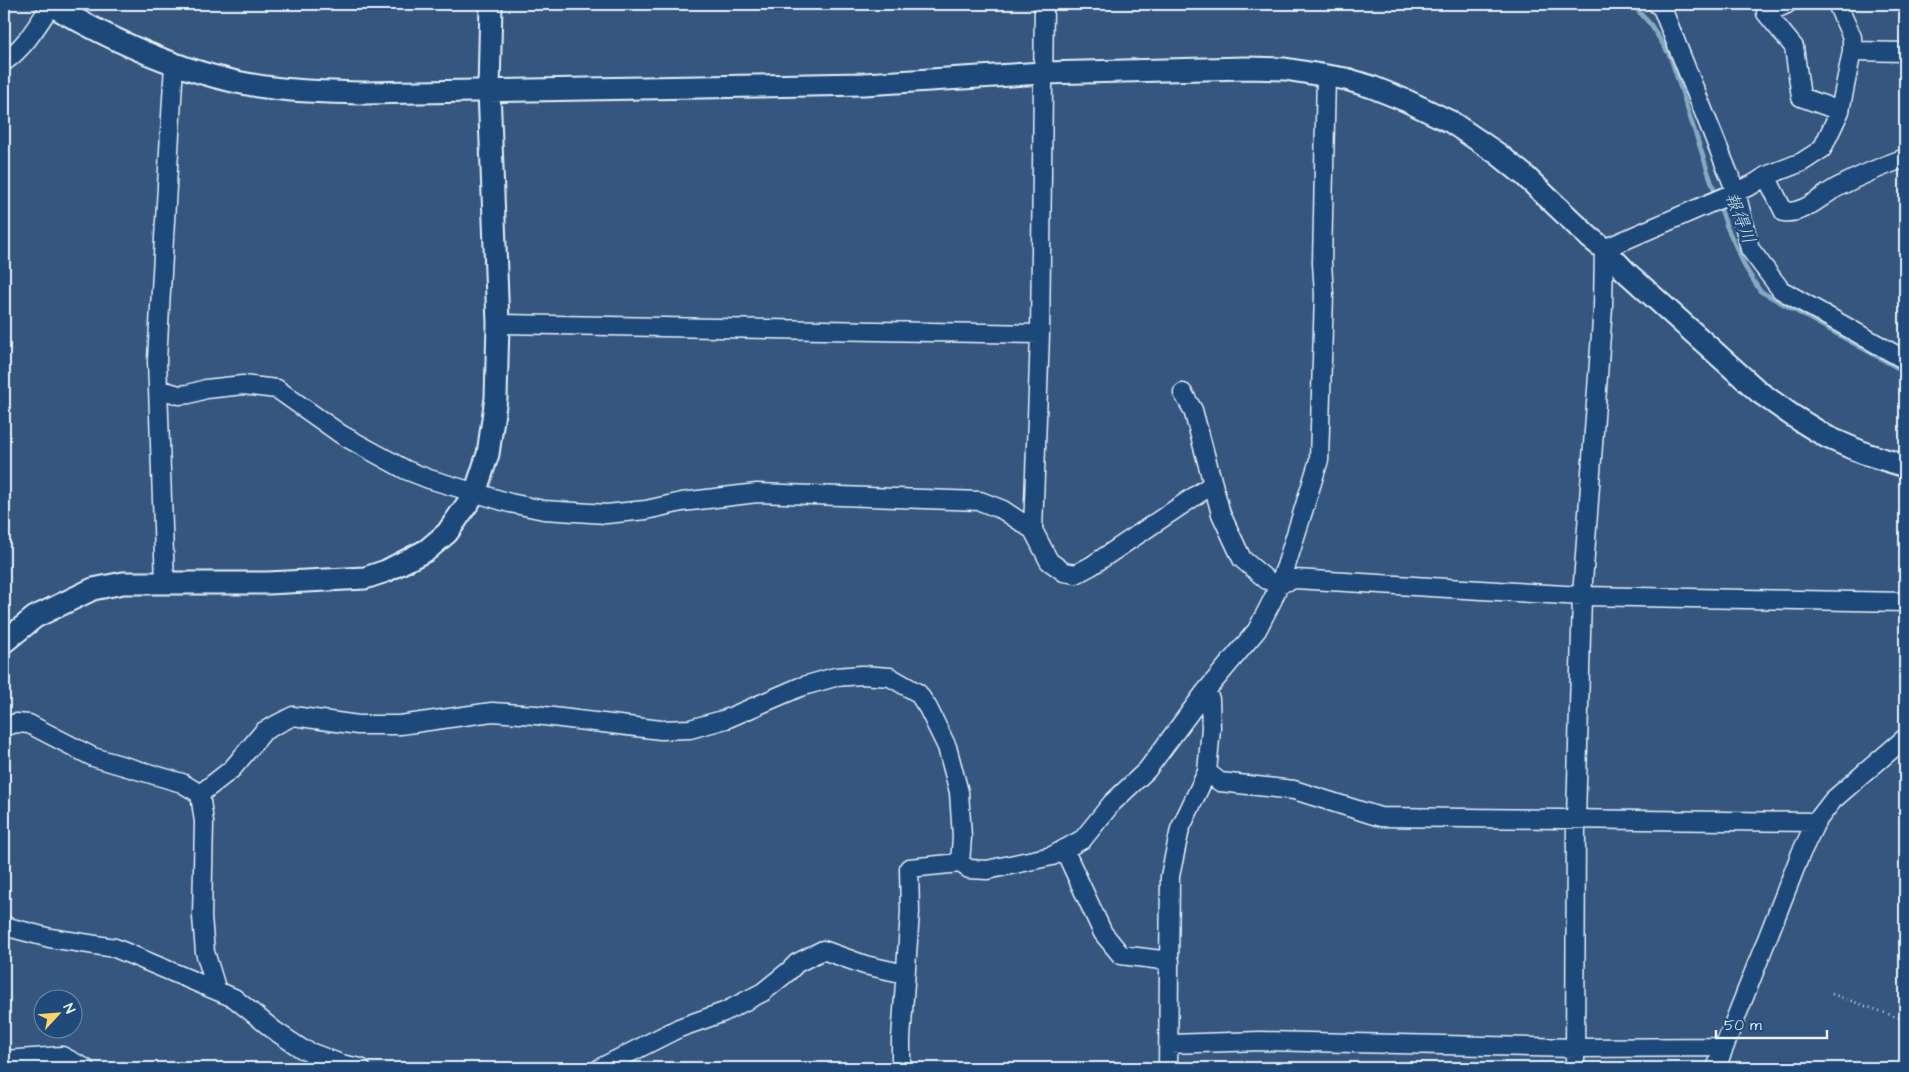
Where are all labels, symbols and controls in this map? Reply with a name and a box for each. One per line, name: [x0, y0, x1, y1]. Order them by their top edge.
water label: 報得川: [1719, 188, 1761, 248]
north arrow: [32, 990, 82, 1040]
text: N: [58, 1000, 80, 1017]
scale bar: [1716, 1007, 1828, 1039]
text: 50 m: [1724, 1015, 1762, 1036]

